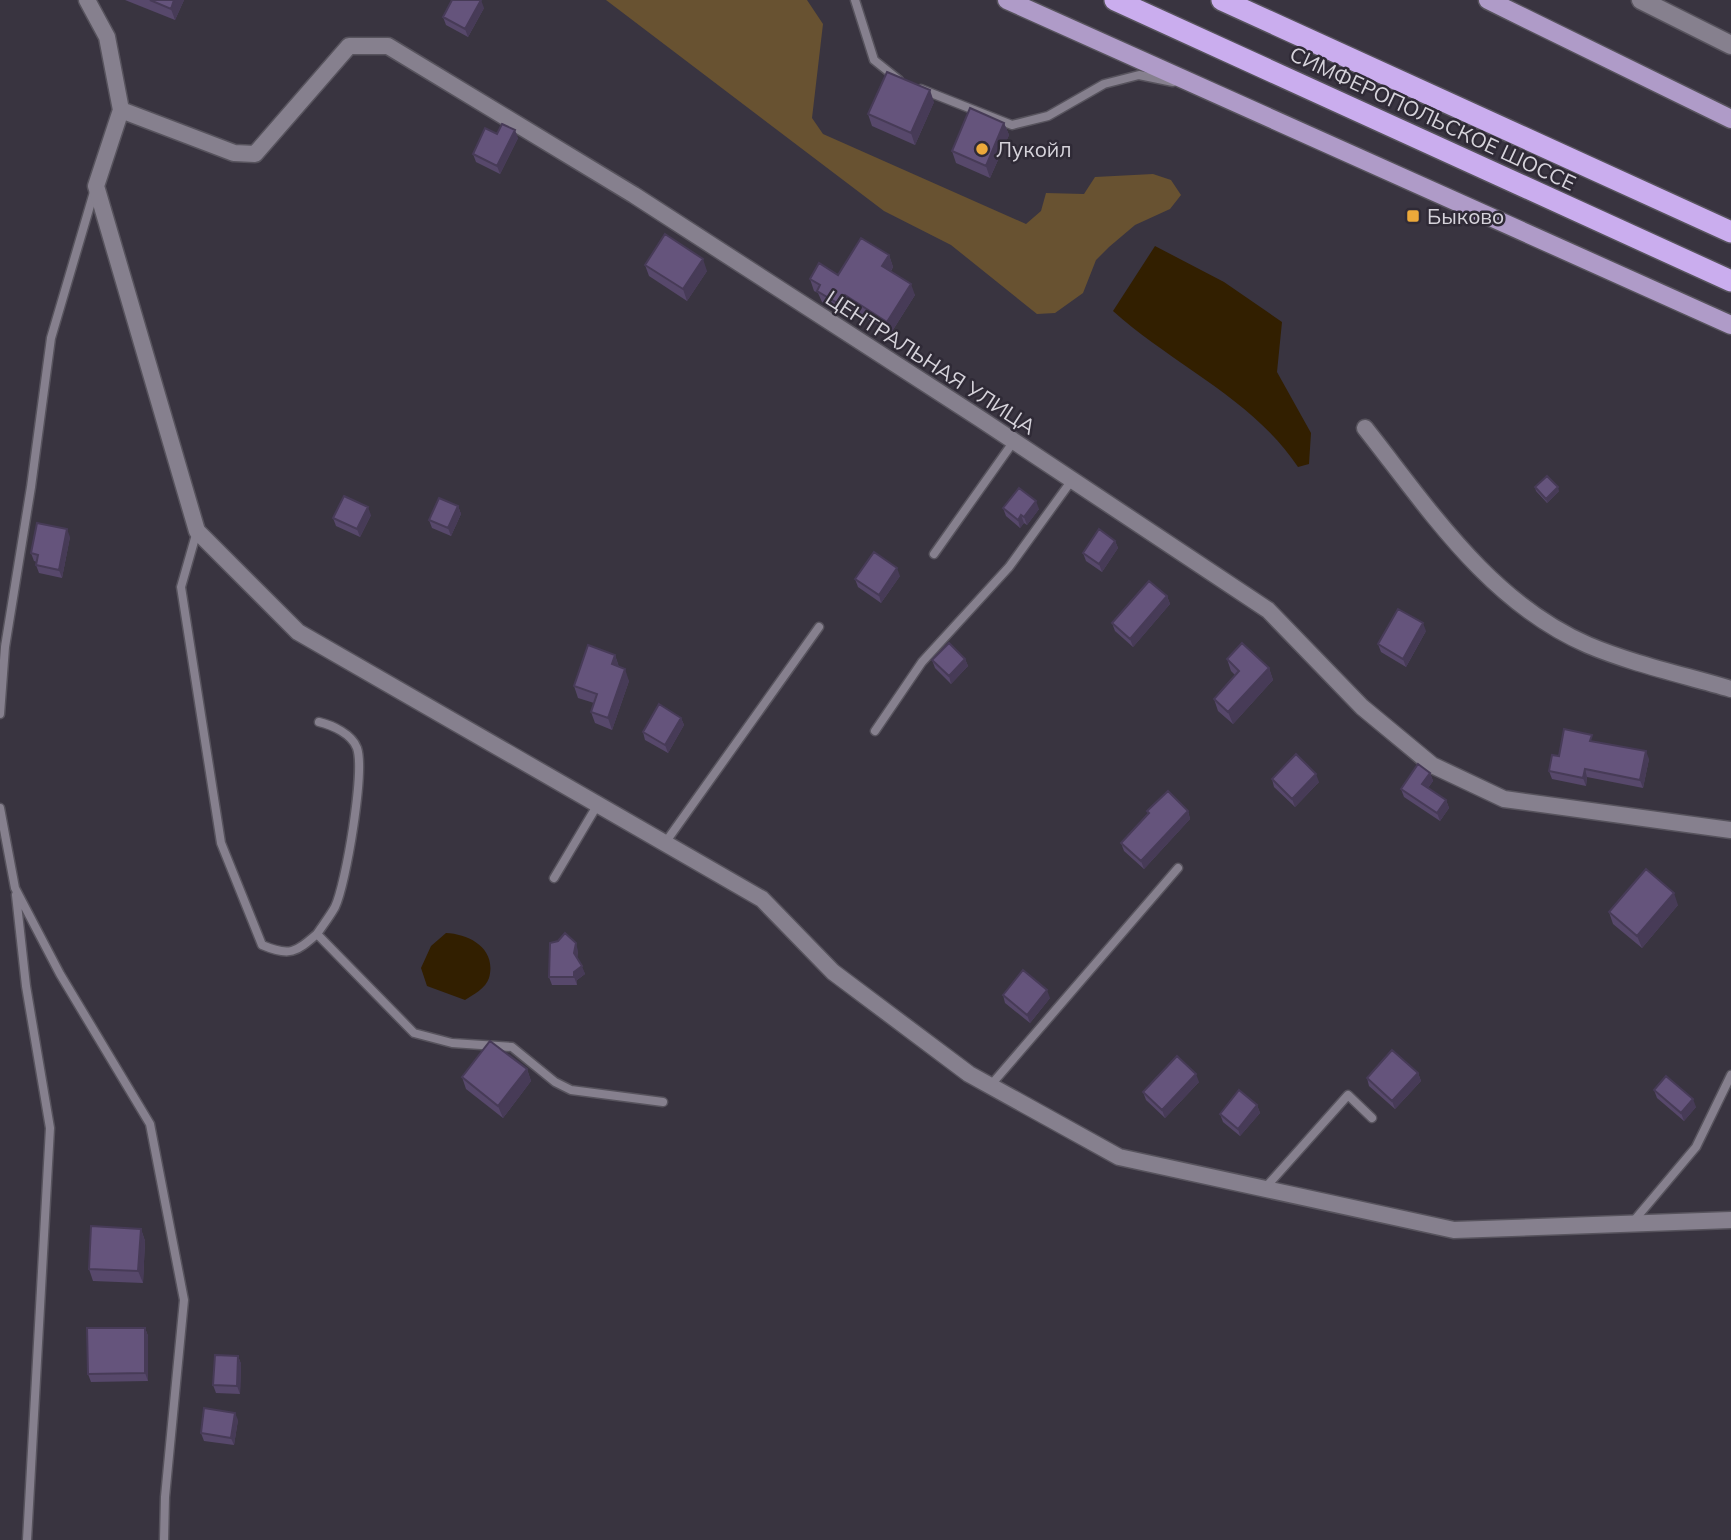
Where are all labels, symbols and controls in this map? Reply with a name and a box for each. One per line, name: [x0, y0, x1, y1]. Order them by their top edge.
street label: СИМФЕРОПОЛЬСКОЕ ШОССЕ: [1286, 40, 1580, 196]
place label: Лукойл: [996, 136, 1072, 162]
marker: Лукойл: [974, 141, 990, 157]
place label: Быково: [1427, 203, 1504, 229]
marker: Быково: [1405, 208, 1421, 224]
street label: ЦЕНТРАЛЬНАЯ УЛИЦА: [821, 284, 1041, 440]

